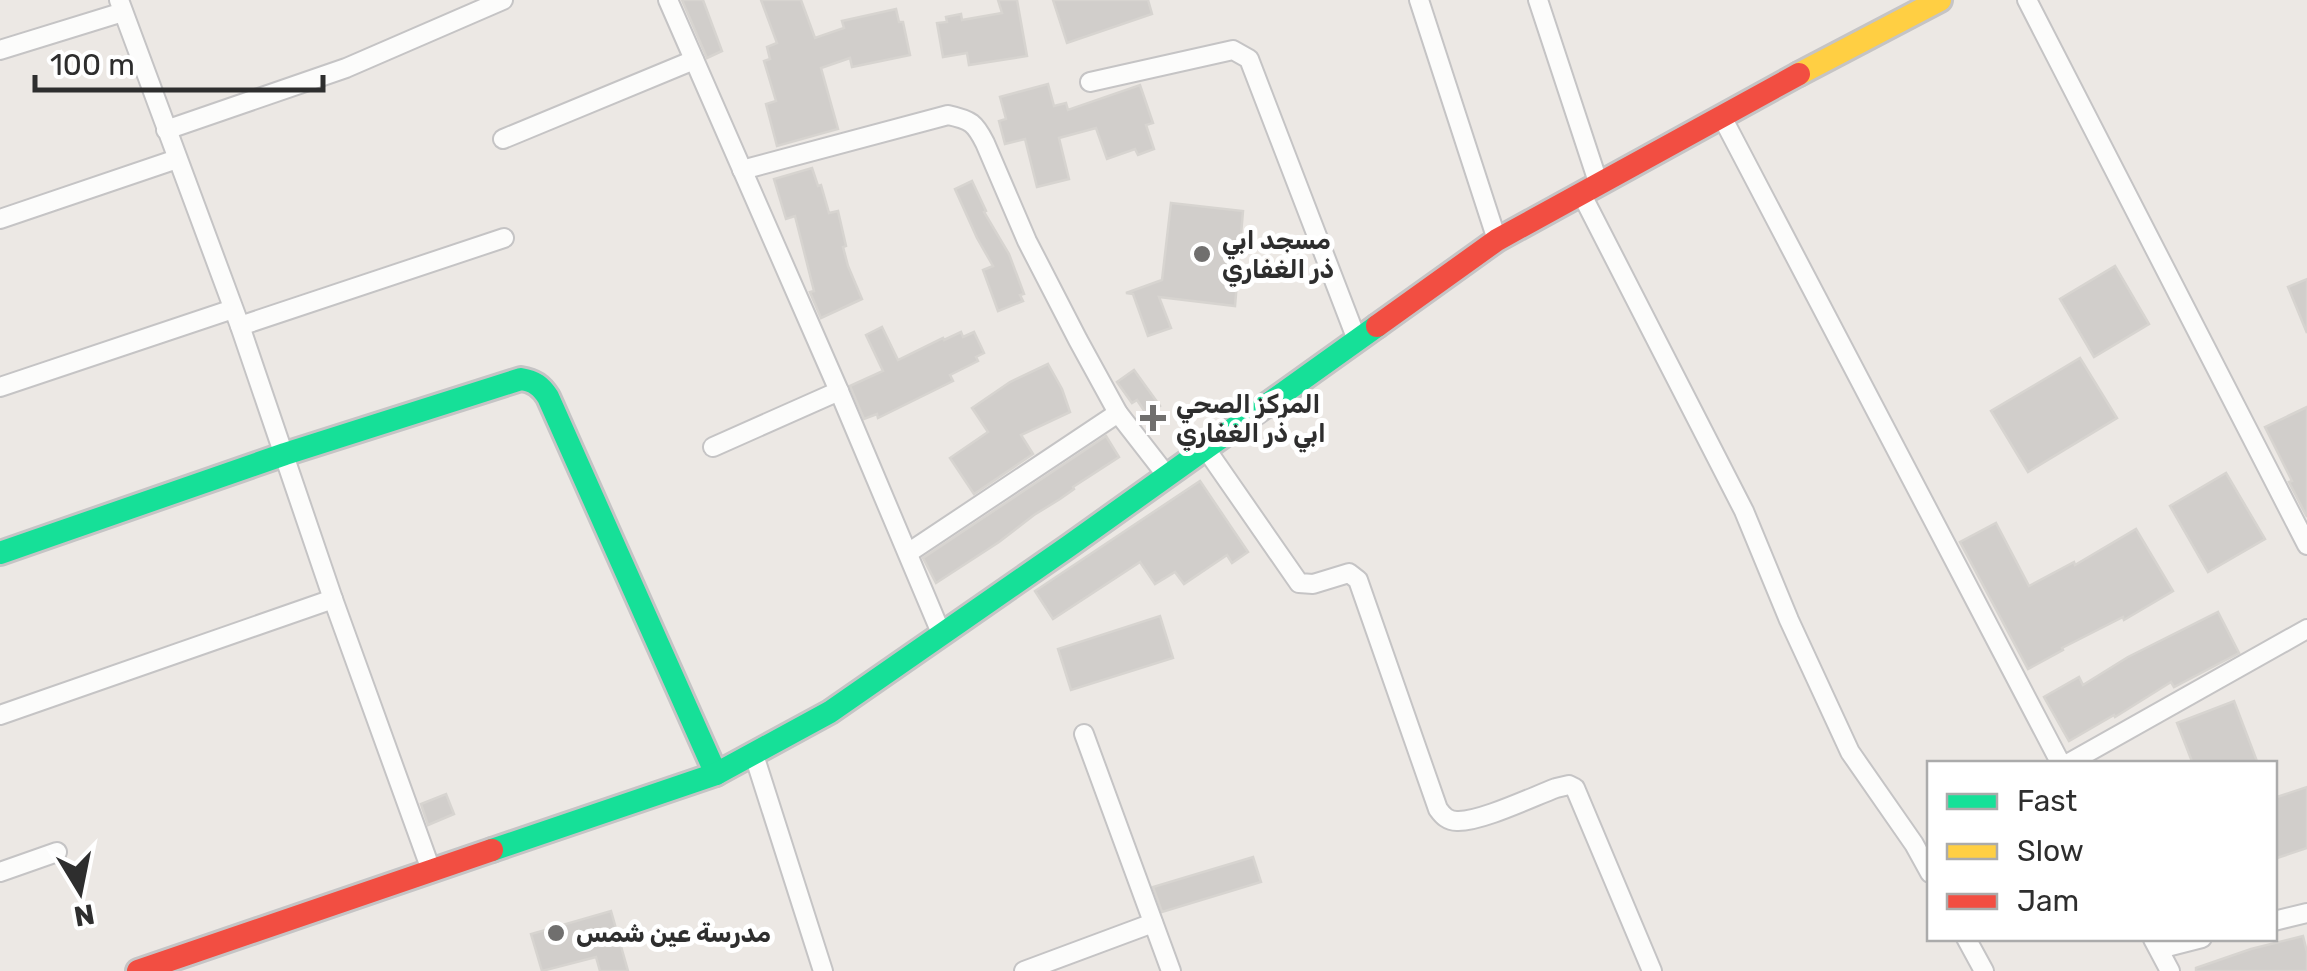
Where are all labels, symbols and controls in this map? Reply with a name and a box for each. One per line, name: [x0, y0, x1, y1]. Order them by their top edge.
scale bar: [35, 30, 322, 92]
text: 100 m: [50, 47, 135, 83]
place label: مسجد ابي ذر الغفاري: [1222, 226, 1334, 287]
marker: مسجد ابي ذر الغفاري: [1191, 243, 1213, 265]
place label: المركز الصحي ابي ذر الغفاري: [1176, 390, 1326, 453]
marker: المركز الصحي ابي ذر الغفاري: [1140, 405, 1166, 431]
legend: [1927, 761, 2277, 941]
text: Fast: [2017, 783, 2077, 819]
text: Slow: [2017, 833, 2084, 869]
north arrow: [30, 841, 130, 941]
text: Jam: [2017, 883, 2079, 919]
text: N: [71, 897, 97, 933]
place label: مدرسة عين شمس: [576, 919, 771, 948]
marker: مدرسة عين شمس: [545, 922, 567, 944]

